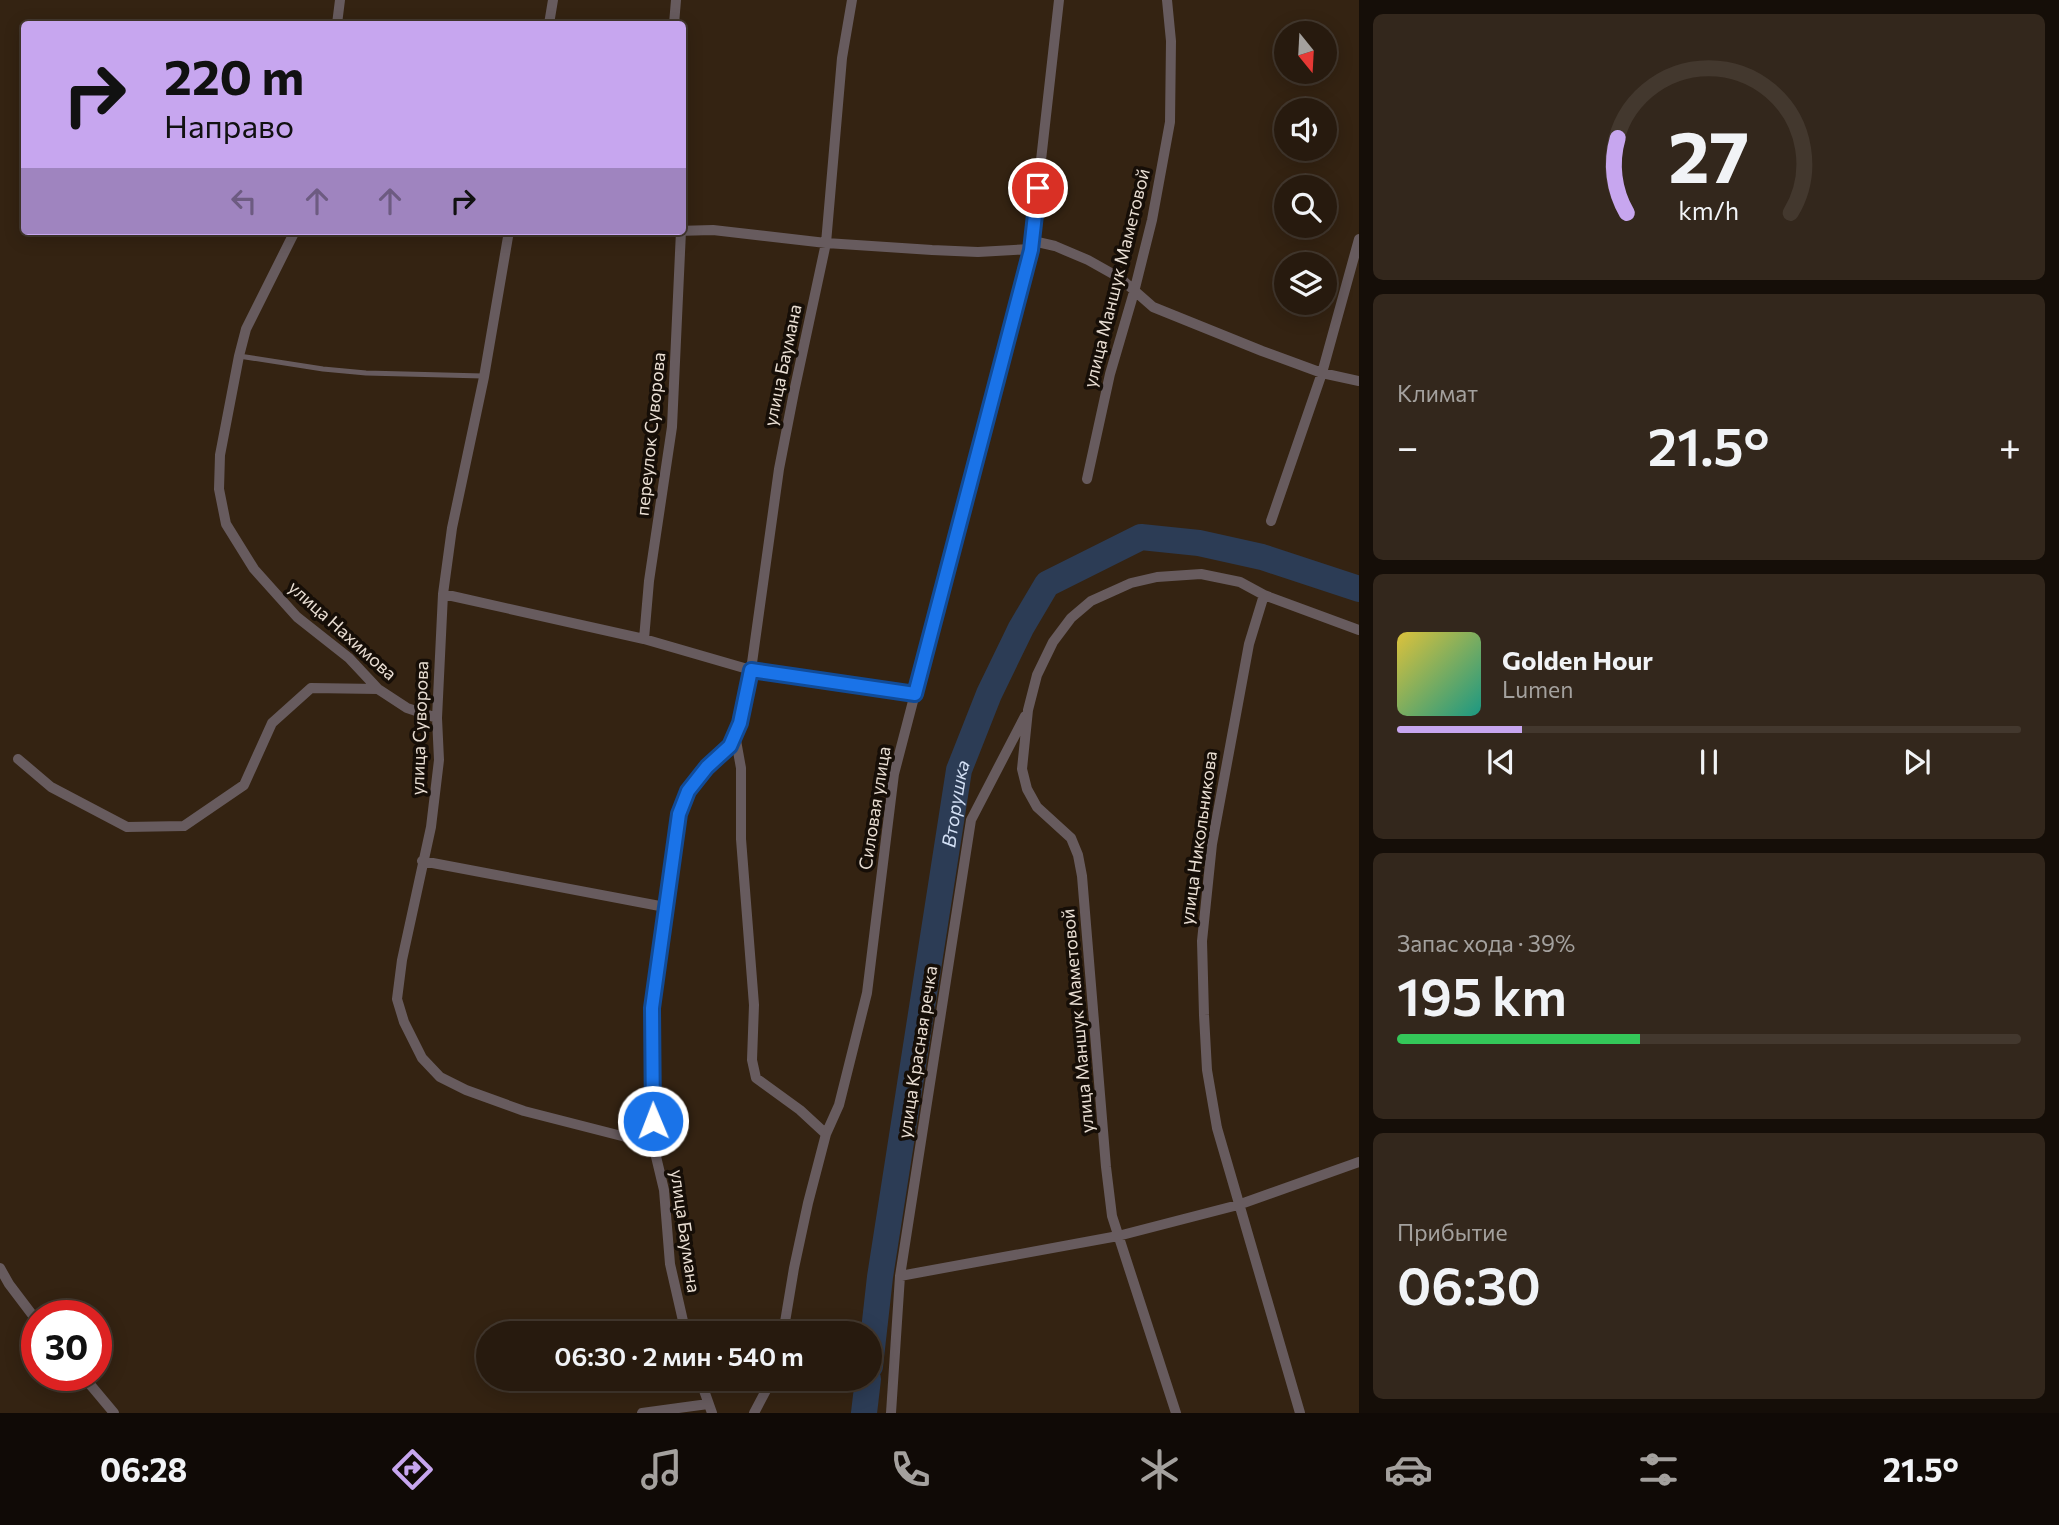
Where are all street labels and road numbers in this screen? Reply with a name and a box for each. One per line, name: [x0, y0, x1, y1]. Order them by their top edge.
street label: улица Маншук Маметовой: [1078, 166, 1154, 390]
street label: улица Баумана: [758, 302, 806, 428]
street label: переулок Суворова: [630, 351, 670, 517]
street label: улица Нахимова: [284, 576, 402, 684]
street label: улица Суворова: [406, 660, 432, 796]
street label: Силовая улица: [853, 745, 895, 871]
street label: улица Никольникова: [1175, 750, 1221, 926]
street label: улица Маншук Маметовой: [1056, 908, 1098, 1134]
street label: улица Красная речка: [892, 964, 942, 1140]
street label: улица Баумана: [666, 1168, 706, 1294]

